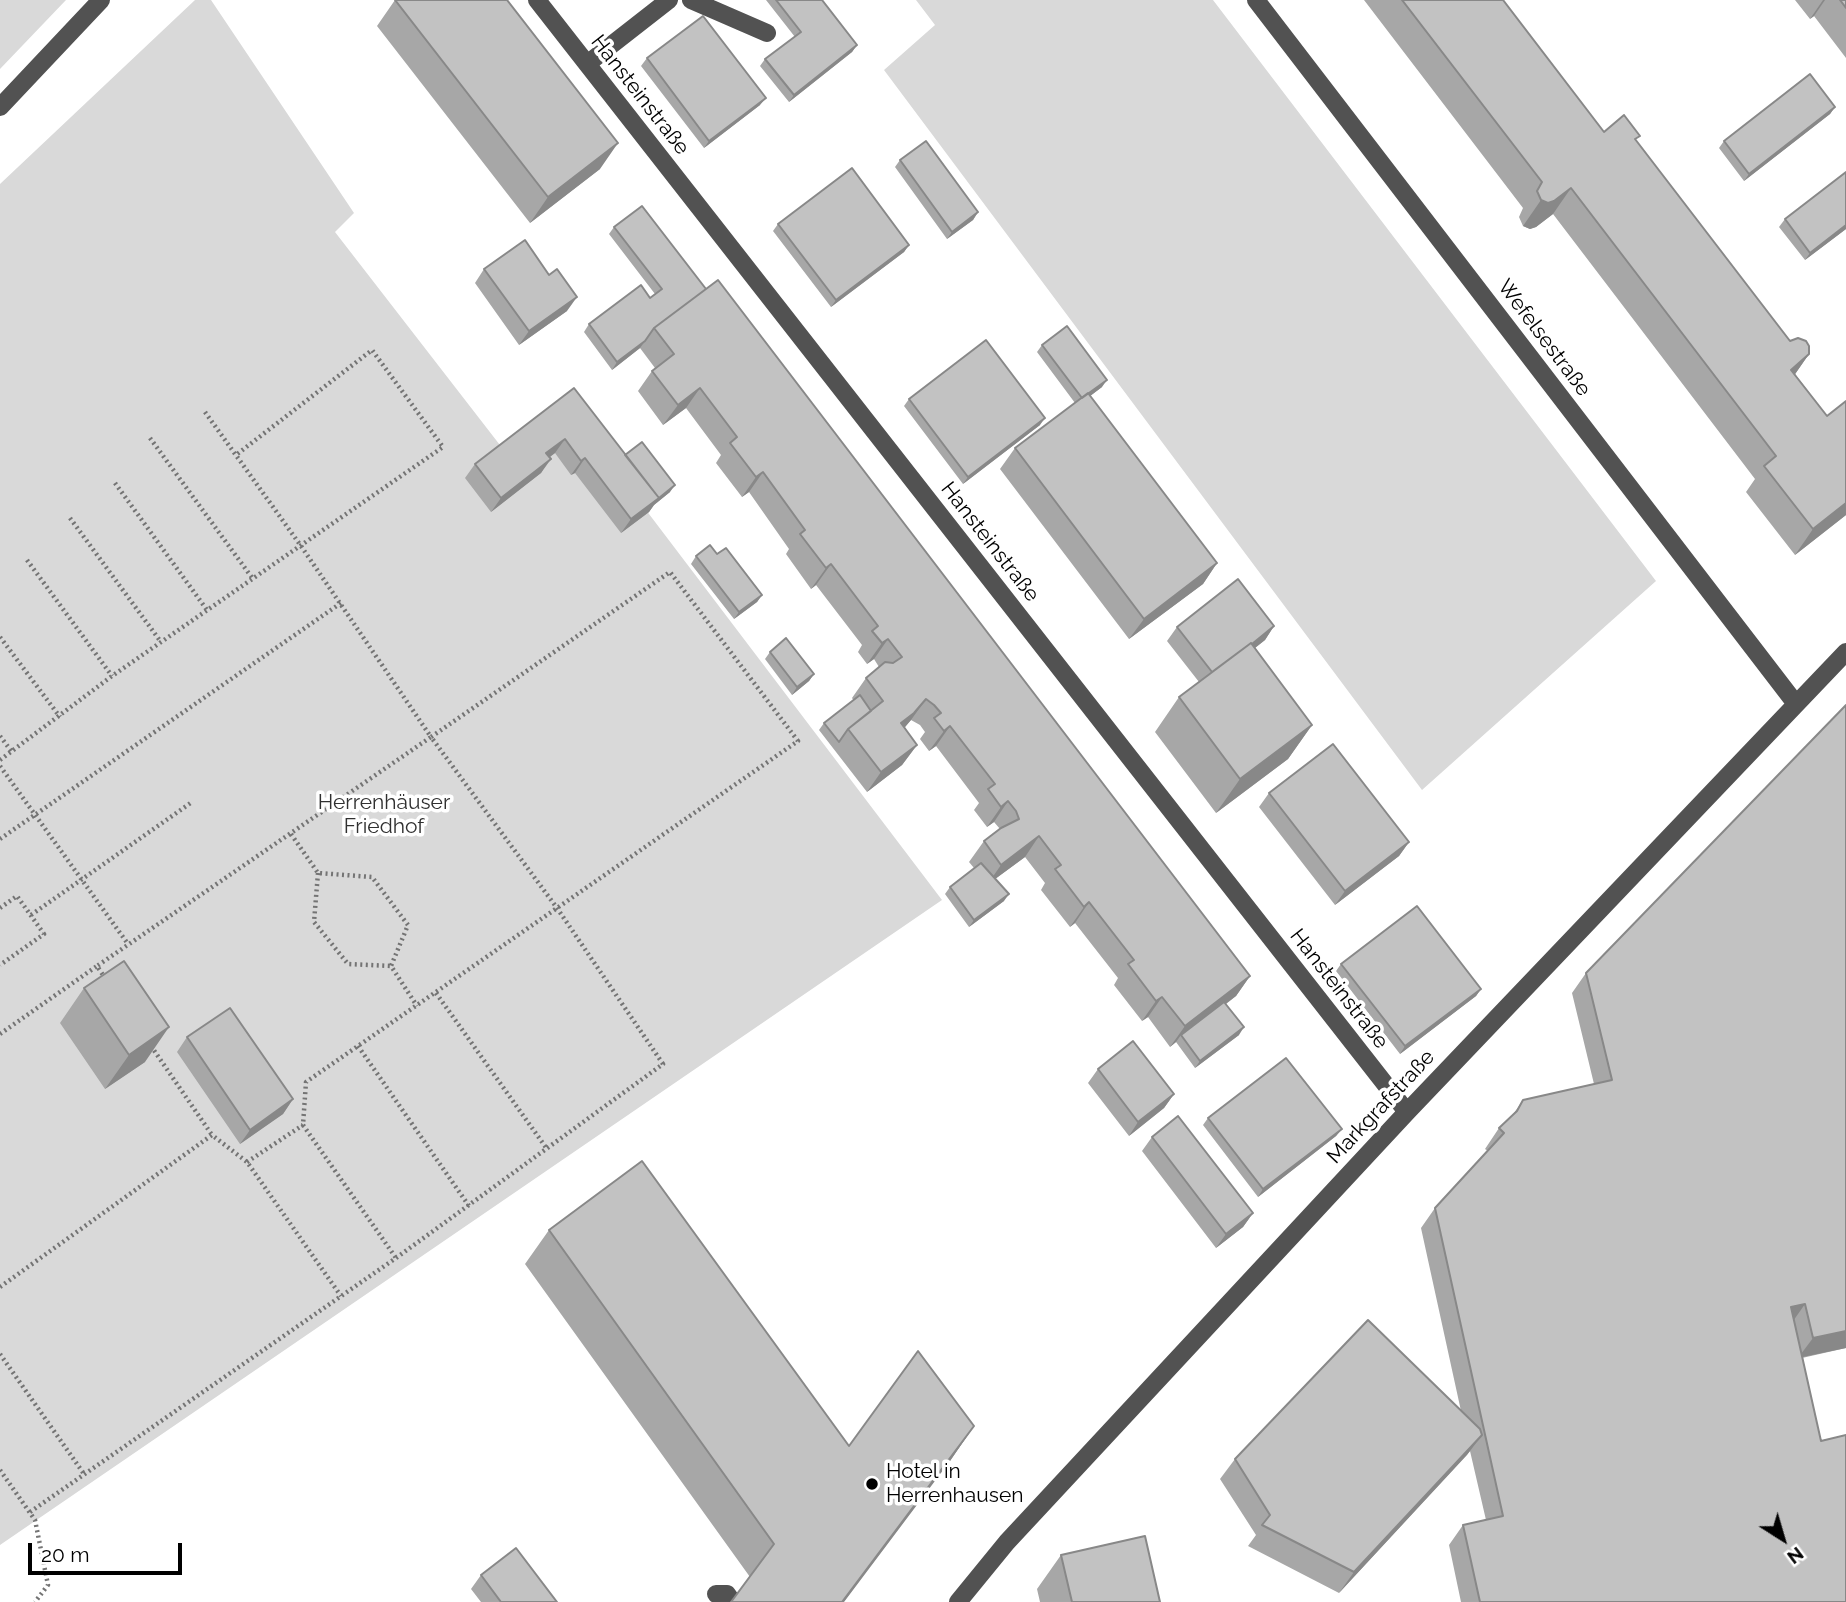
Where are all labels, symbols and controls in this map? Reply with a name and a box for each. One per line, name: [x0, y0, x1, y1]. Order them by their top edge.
street label: Hansteinstraße: [585, 30, 695, 160]
street label: Wefelsestraße: [1492, 275, 1596, 401]
street label: Hansteinstraße: [935, 477, 1045, 607]
park label: Herrenhäuser Friedhof: [318, 790, 450, 840]
street label: Hansteinstraße: [1284, 924, 1394, 1054]
street label: Markgrafstraße: [1322, 1045, 1440, 1169]
place label: Hotel in Herrenhausen: [886, 1459, 1023, 1509]
marker: Hotel in Herrenhausen: [864, 1476, 880, 1492]
north arrow: [1748, 1504, 1818, 1574]
scale bar: [32, 1528, 186, 1572]
text: 20 m: [41, 1542, 89, 1567]
text: N: [1783, 1543, 1808, 1569]

